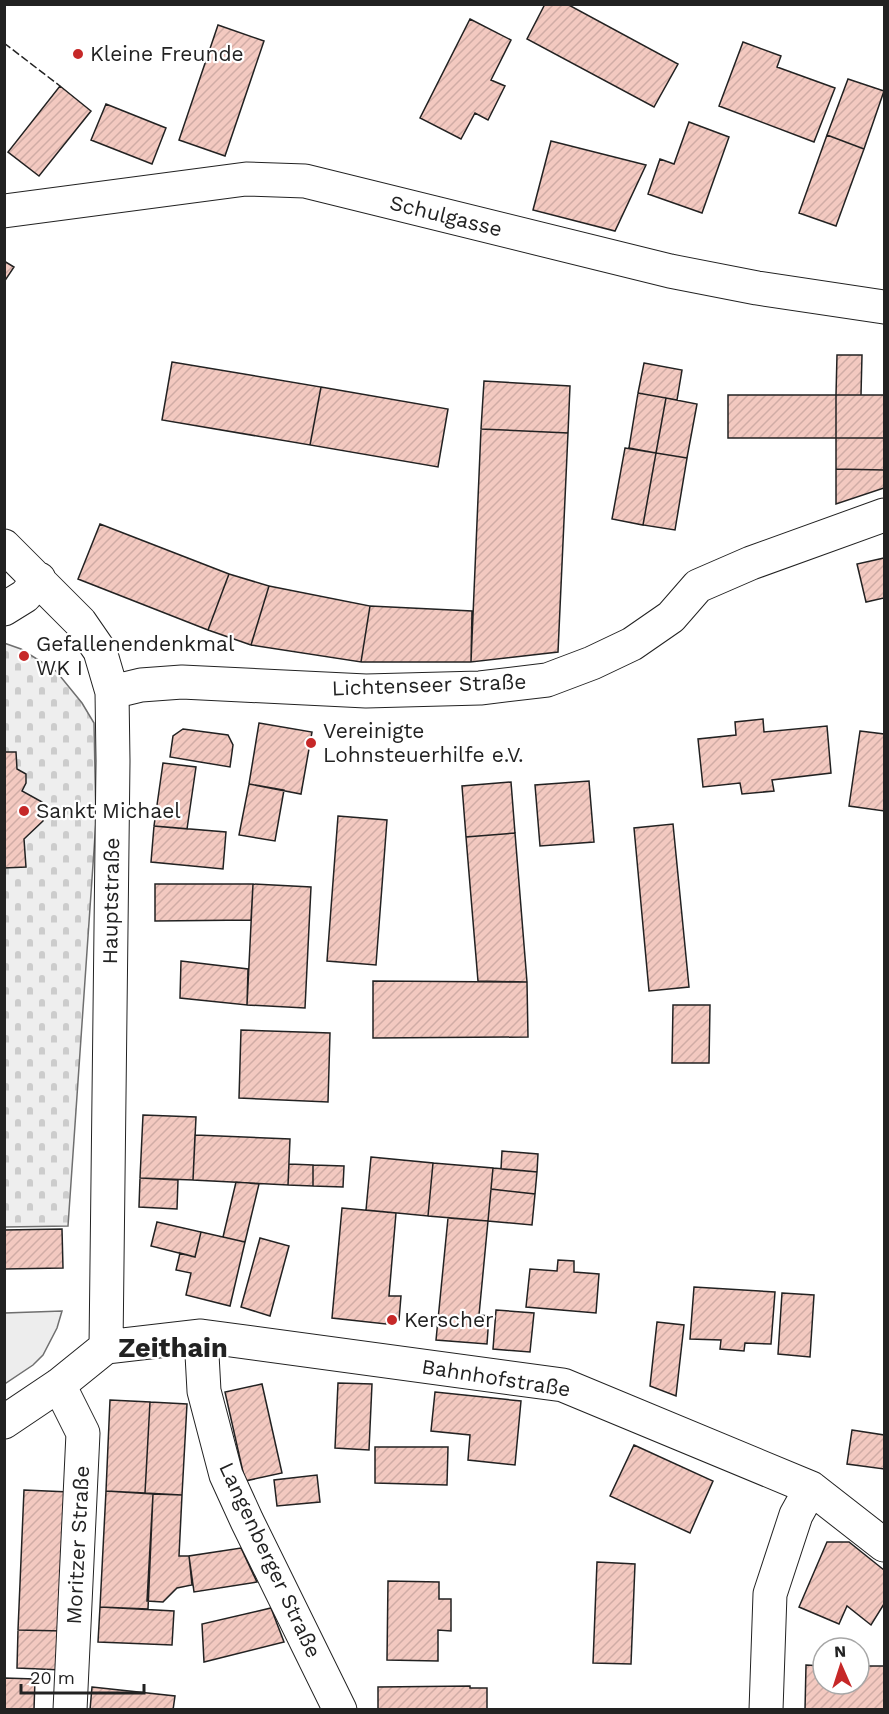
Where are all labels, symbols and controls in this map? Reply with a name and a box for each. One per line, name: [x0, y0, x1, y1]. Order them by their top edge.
place label: Kleine Freunde: [90, 41, 244, 66]
marker: Kleine Freunde: [71, 47, 85, 61]
street label: Schulgasse: [387, 189, 505, 242]
place label: Gefallenendenkmal WK I: [36, 631, 235, 680]
marker: Gefallenendenkmal WK I: [17, 649, 31, 663]
street label: Lichtenseer Straße: [331, 669, 527, 700]
place label: Vereinigte Lohnsteuerhilfe e.V.: [323, 718, 524, 767]
marker: Vereinigte Lohnsteuerhilfe e.V.: [304, 736, 318, 750]
place label: Sankt Michael: [36, 798, 181, 823]
marker: Sankt Michael: [17, 804, 31, 818]
street label: Hauptstraße: [97, 837, 124, 965]
place label: Kerscher: [404, 1307, 494, 1332]
marker: Kerscher: [385, 1313, 399, 1327]
district label: Zeithain: [118, 1332, 228, 1364]
street label: Bahnhofstraße: [420, 1353, 572, 1402]
street label: Langenberger Straße: [214, 1458, 327, 1662]
street label: Moritzer Straße: [61, 1465, 94, 1625]
north arrow: [811, 1636, 871, 1696]
text: N: [834, 1642, 847, 1661]
scale bar: [21, 1657, 144, 1695]
text: 20 m: [30, 1667, 75, 1688]

